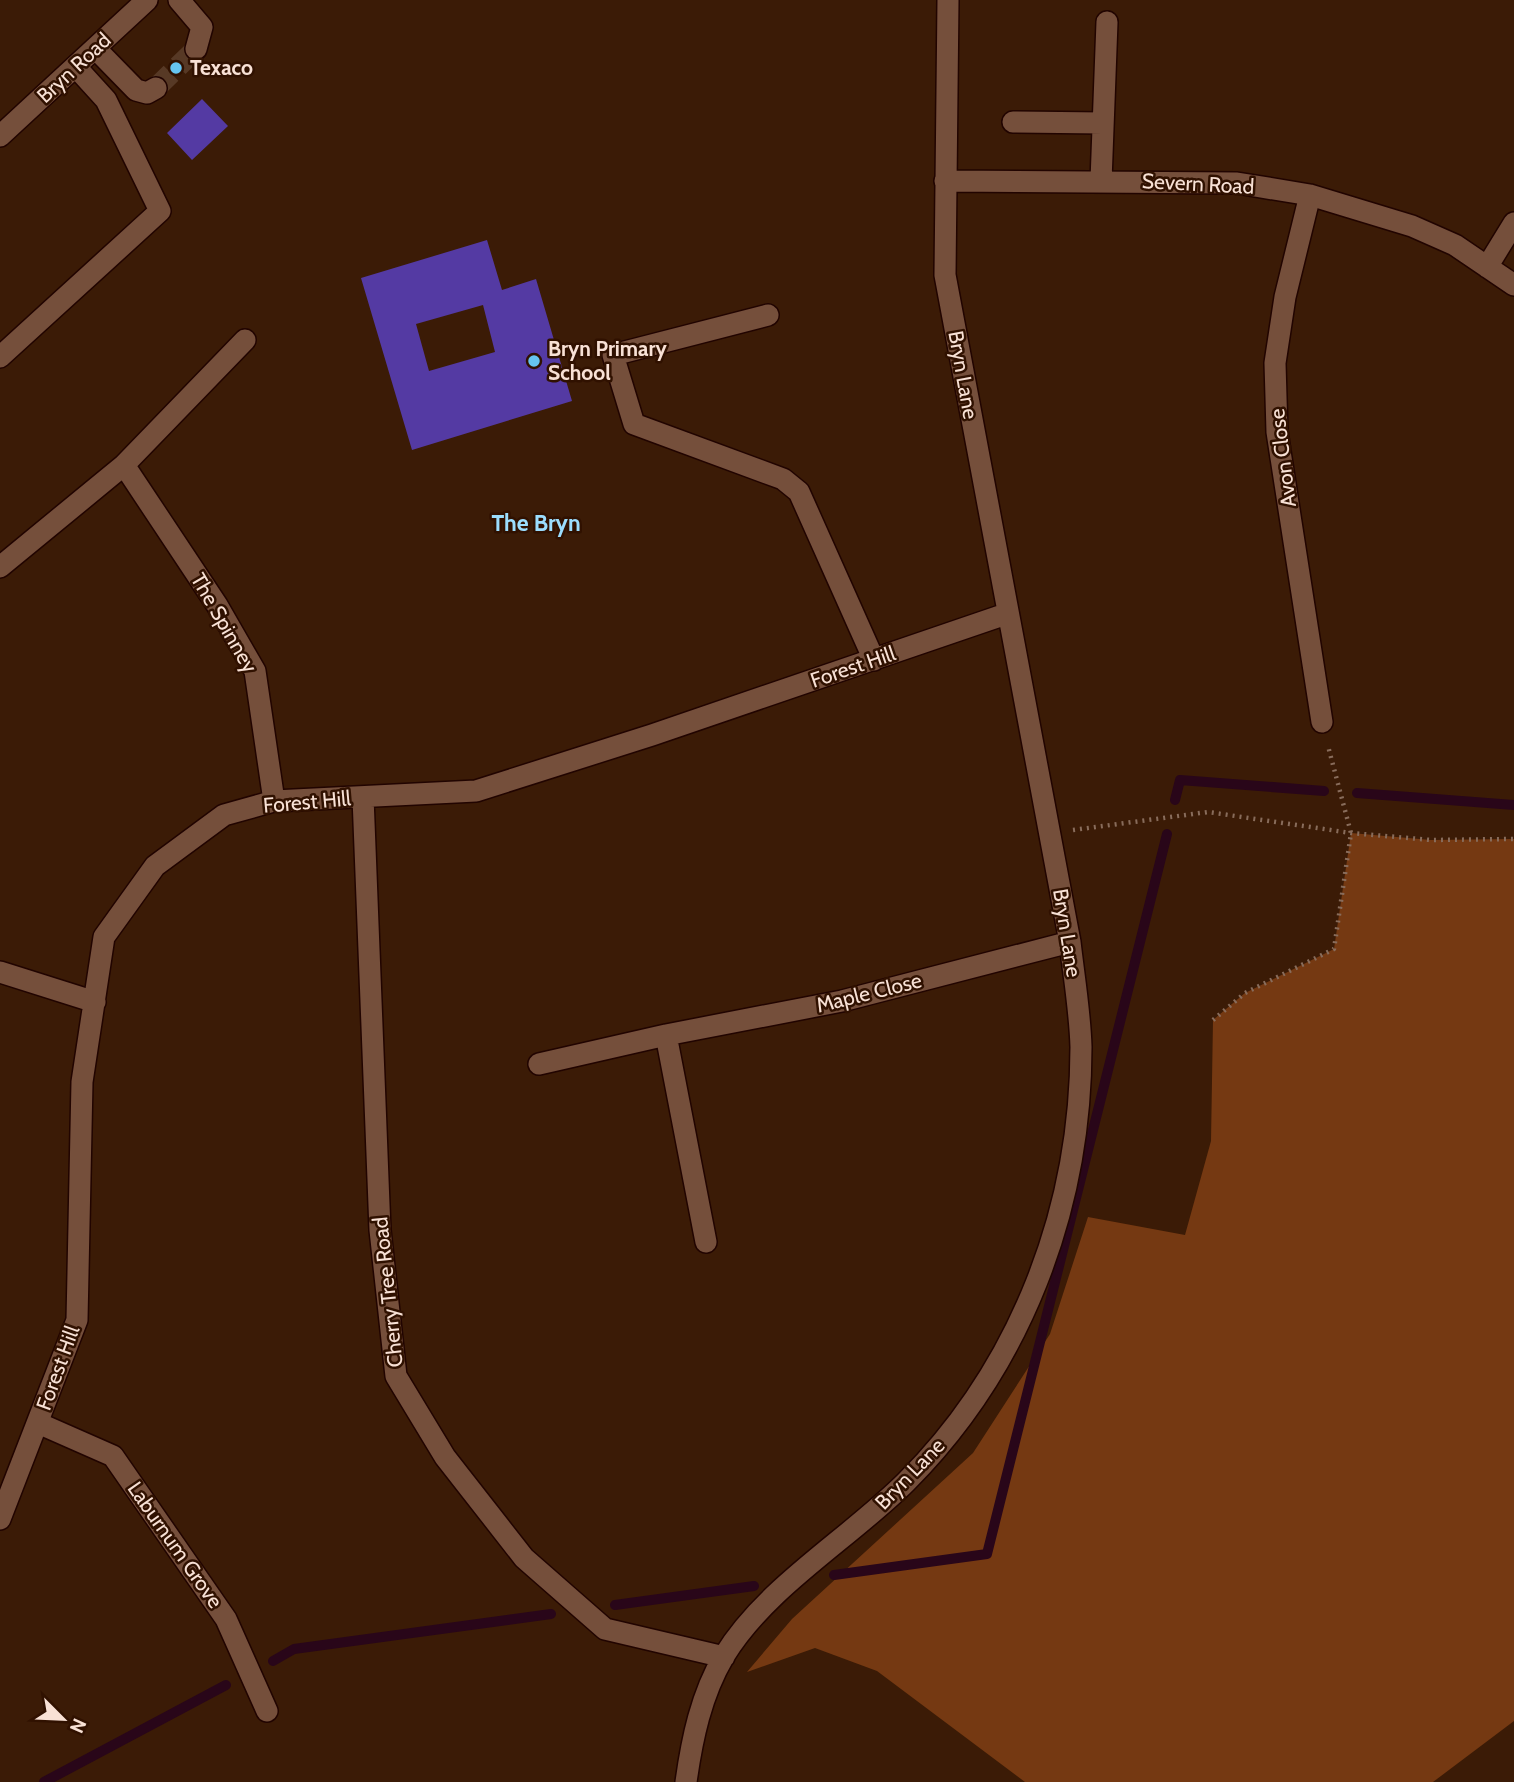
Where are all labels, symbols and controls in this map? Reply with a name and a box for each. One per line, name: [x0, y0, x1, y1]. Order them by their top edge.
street label: Bryn Road: [32, 27, 116, 108]
place label: Texaco: [190, 55, 253, 80]
marker: Texaco: [168, 60, 184, 76]
street label: Severn Road: [1141, 168, 1255, 199]
street label: Bryn Lane: [943, 329, 984, 421]
place label: Bryn Primary School: [548, 336, 667, 385]
marker: Bryn Primary School: [526, 353, 542, 369]
street label: Avon Close: [1264, 407, 1301, 509]
district label: The Bryn: [491, 509, 581, 537]
street label: The Spinney: [186, 568, 263, 677]
street label: Forest Hill: [807, 640, 899, 693]
street label: Forest Hill: [262, 785, 352, 818]
street label: Bryn Lane: [1048, 887, 1087, 979]
street label: Maple Close: [814, 967, 924, 1018]
street label: Cherry Tree Road: [367, 1216, 408, 1369]
street label: Forest Hill: [31, 1322, 84, 1414]
street label: Bryn Lane: [870, 1433, 950, 1514]
street label: Laburnum Grove: [123, 1477, 228, 1613]
north arrow: [28, 1684, 98, 1754]
text: N: [65, 1715, 91, 1737]

